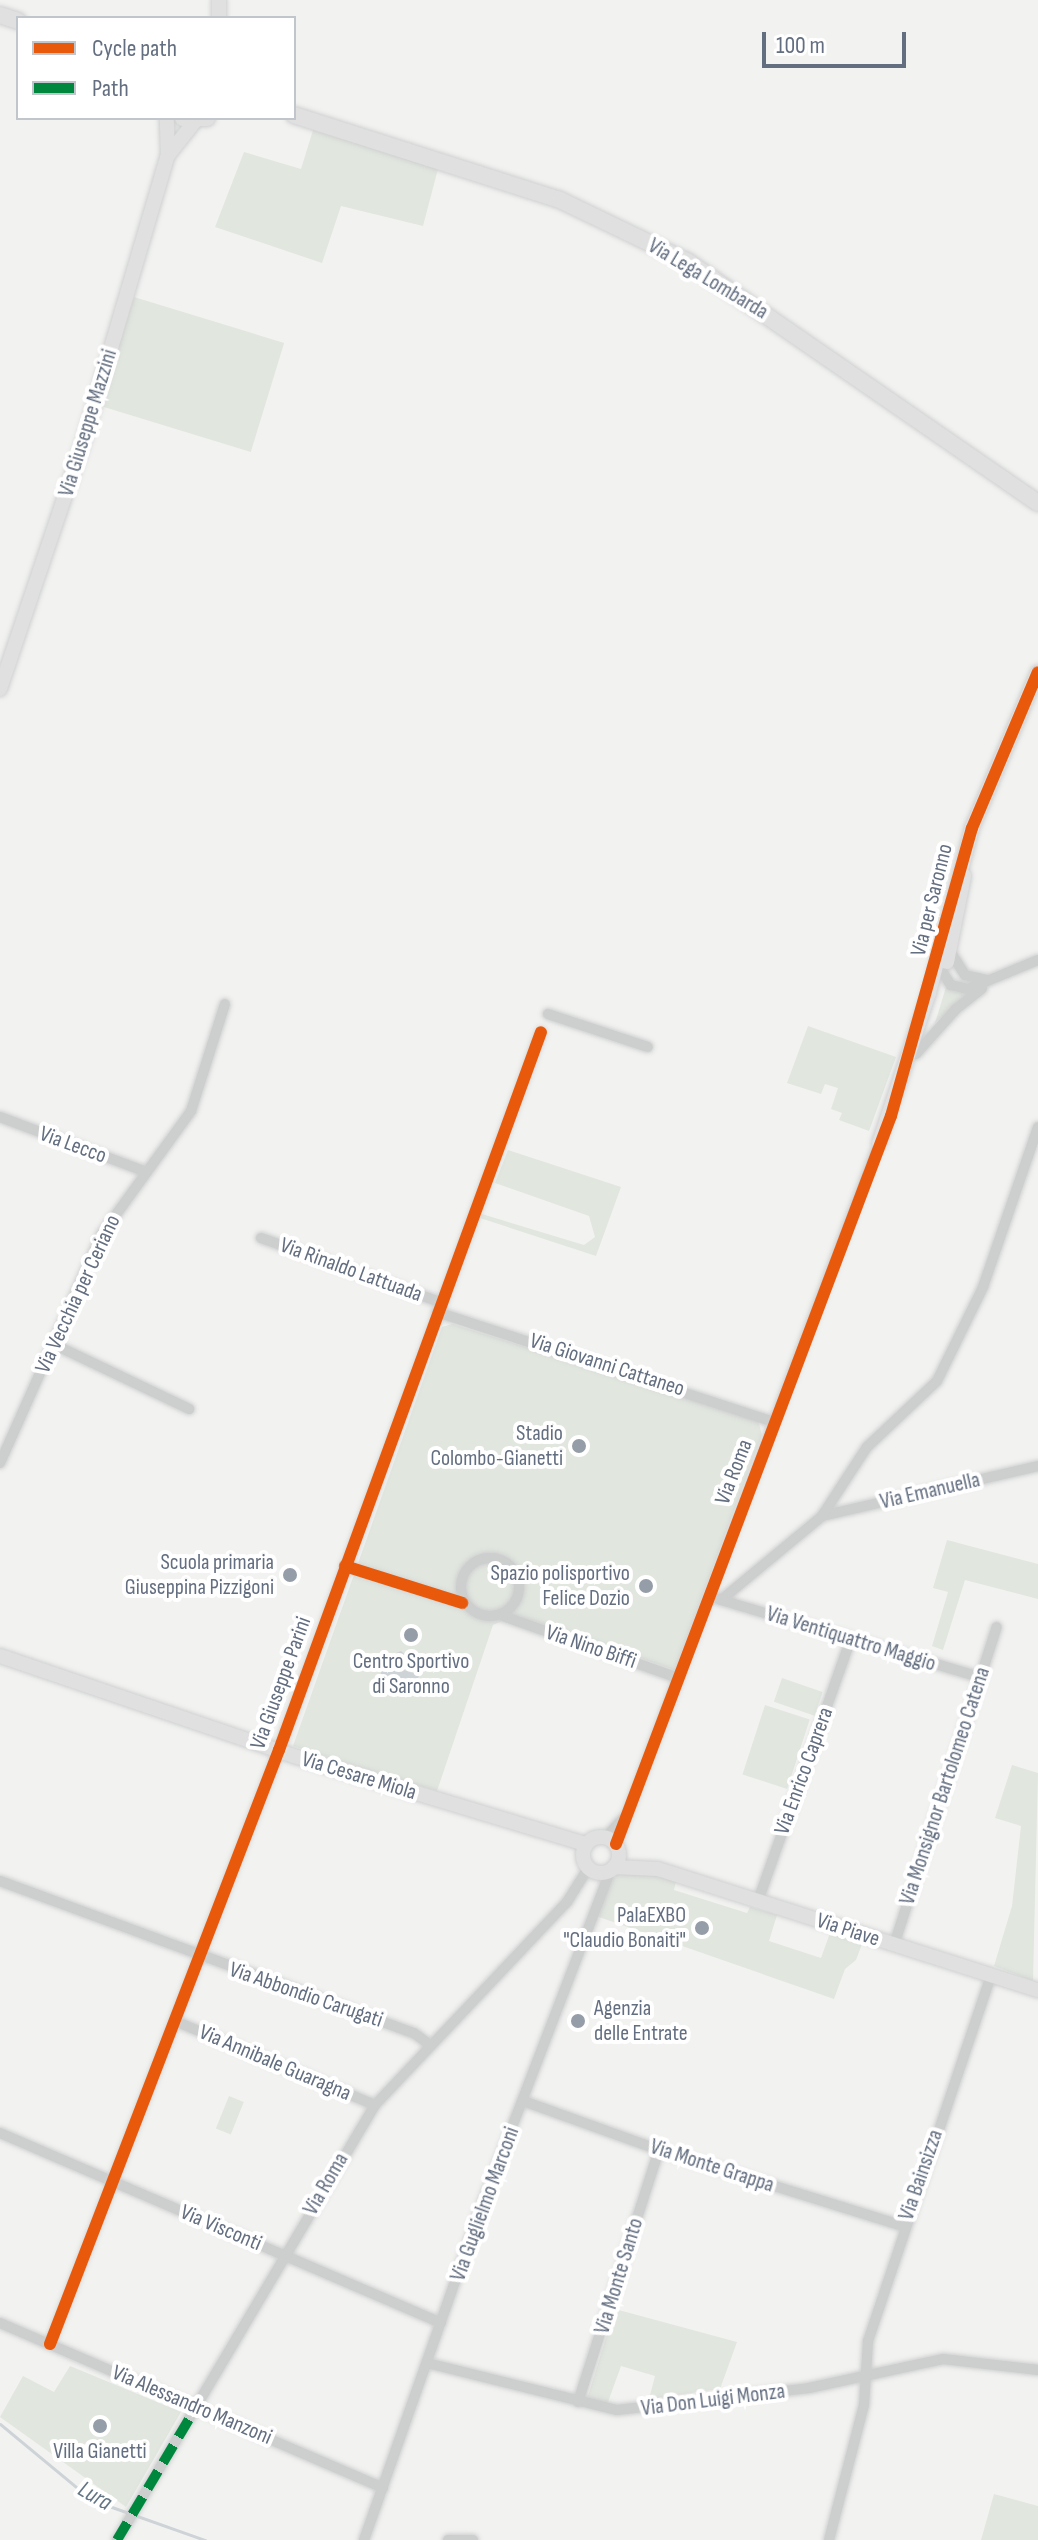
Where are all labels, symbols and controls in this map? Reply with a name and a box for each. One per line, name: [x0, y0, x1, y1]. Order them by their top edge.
legend: [16, 16, 296, 120]
scale bar: [766, 16, 910, 66]
text: 100 m: [776, 31, 825, 60]
text: Cycle path: [92, 34, 177, 63]
text: Path: [92, 74, 129, 103]
street label: Via Lega Lombarda: [643, 233, 773, 325]
street label: Via Giuseppe Mazzini: [53, 346, 123, 500]
street label: Via per Saronno: [905, 841, 959, 959]
street label: Via Lecco: [36, 1121, 110, 1169]
street label: Via Vecchia per Ceriano: [30, 1211, 126, 1377]
street label: Via Rinaldo Lattuada: [276, 1232, 426, 1308]
street label: Via Giovanni Cattaneo: [526, 1328, 688, 1402]
place label: Stadio Colombo-Gianetti: [430, 1420, 563, 1472]
street label: Via Roma: [710, 1436, 758, 1508]
marker: Stadio Colombo-Gianetti: [570, 1437, 588, 1455]
street label: Via Emanuella: [877, 1467, 983, 1515]
place label: Scuola primaria Giuseppina Pizzigoni: [125, 1549, 274, 1600]
place label: Spazio polisportivo Felice Dozio: [491, 1560, 630, 1612]
marker: Scuola primaria Giuseppina Pizzigoni: [281, 1566, 299, 1584]
marker: Spazio polisportivo Felice Dozio: [637, 1577, 655, 1595]
street label: Via Ventiquattro Maggio: [763, 1601, 939, 1677]
street label: Via Giuseppe Parini: [245, 1613, 317, 1753]
street label: Via Nino Biffi: [542, 1619, 640, 1675]
marker: Centro Sportivo di Saronno: [402, 1626, 420, 1644]
place label: Centro Sportivo di Saronno: [353, 1648, 469, 1700]
street label: Via Monsignor Bartolomeo Catena: [894, 1664, 996, 1908]
street label: Via Enrico Caprera: [769, 1704, 839, 1838]
street label: Via Cesare Miola: [298, 1746, 420, 1806]
place label: PalaEXBO "Claudio Bonaiti": [563, 1902, 686, 1954]
street label: Via Piave: [813, 1907, 883, 1953]
marker: PalaEXBO "Claudio Bonaiti": [693, 1919, 711, 1937]
street label: Via Abbondio Carugati: [226, 1956, 386, 2034]
place label: Agenzia delle Entrate: [594, 1995, 688, 2046]
marker: Agenzia delle Entrate: [569, 2012, 587, 2030]
street label: Via Annibale Guaragna: [195, 2019, 355, 2107]
street label: Via Guglielmo Marconi: [445, 2123, 525, 2285]
street label: Via Bainsizza: [893, 2126, 949, 2224]
street label: Via Monte Grappa: [647, 2134, 777, 2198]
street label: Via Roma: [298, 2148, 354, 2220]
street label: Via Visconti: [176, 2199, 266, 2257]
street label: Via Monte Santo: [589, 2215, 649, 2337]
street label: Via Alessandro Manzoni: [108, 2359, 276, 2451]
street label: Via Don Luigi Monza: [640, 2378, 786, 2422]
marker: Villa Gianetti: [91, 2417, 109, 2435]
place label: Villa Gianetti: [53, 2439, 147, 2465]
water label: Lura: [73, 2475, 117, 2517]

